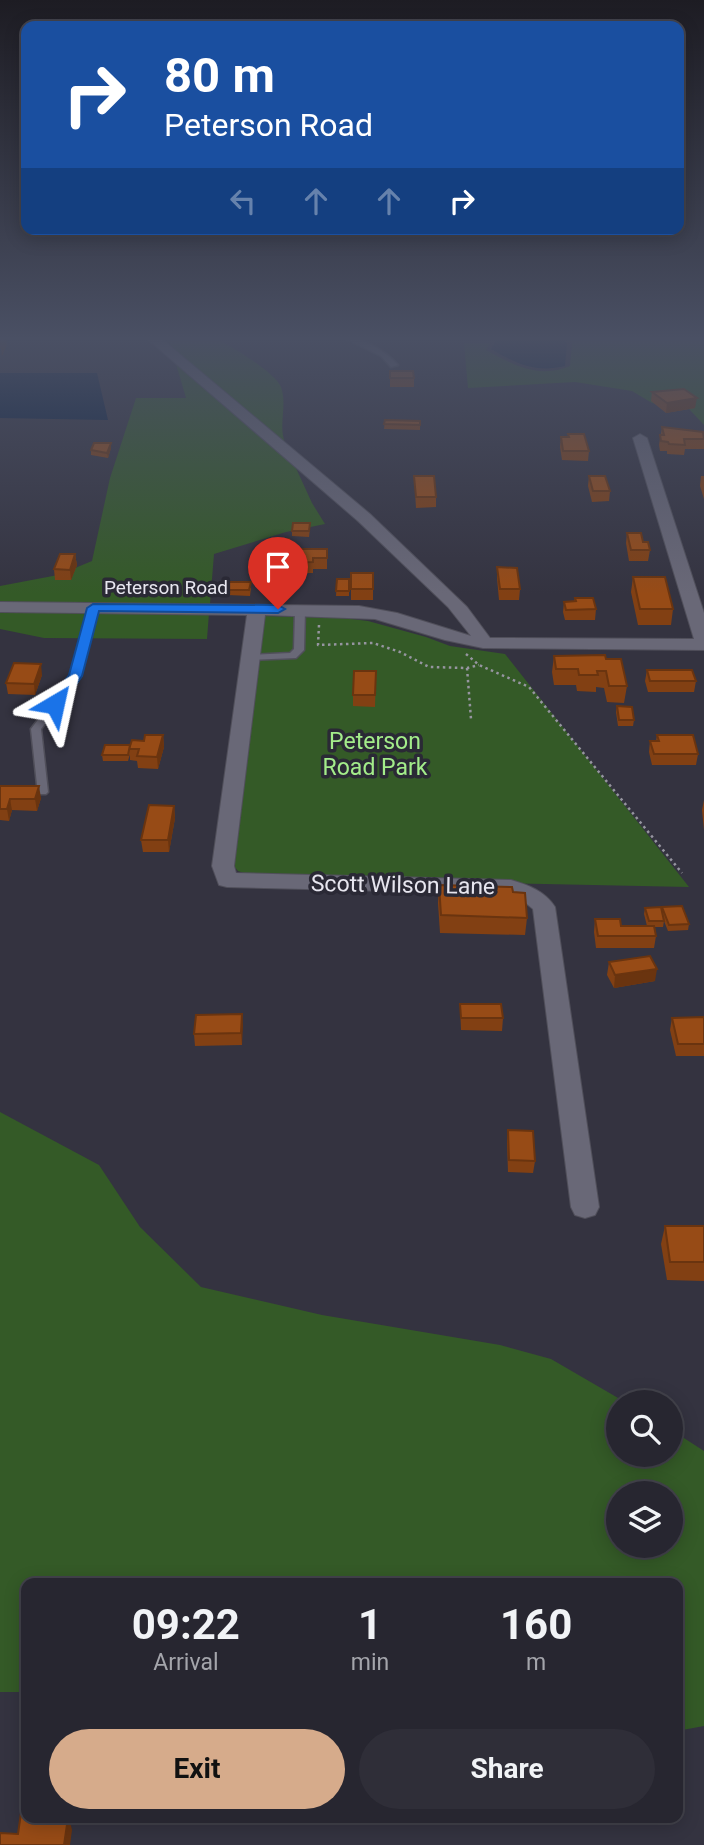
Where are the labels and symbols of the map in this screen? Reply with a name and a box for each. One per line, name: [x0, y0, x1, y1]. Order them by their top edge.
pin: [248, 537, 308, 609]
street label: Peterson Road: [104, 576, 228, 599]
position arrow: [18, 667, 92, 741]
park label: Peterson Road Park: [323, 728, 428, 781]
street label: Scott Wilson Lane: [311, 870, 495, 900]

